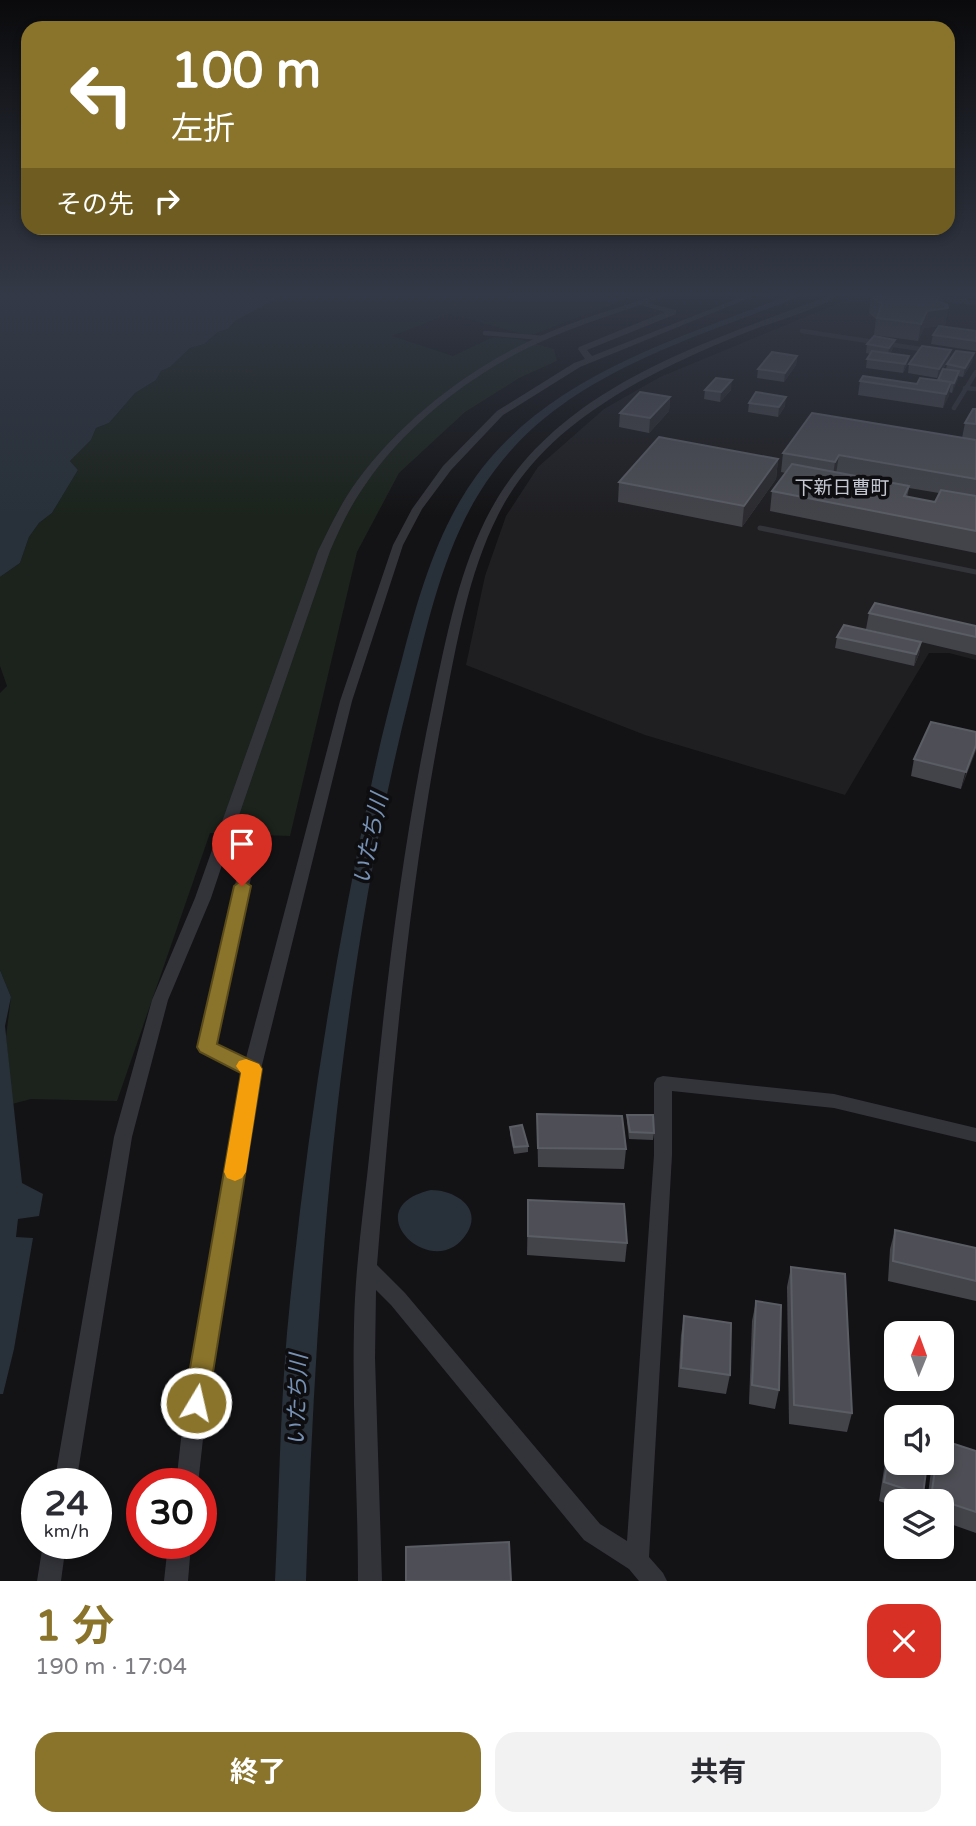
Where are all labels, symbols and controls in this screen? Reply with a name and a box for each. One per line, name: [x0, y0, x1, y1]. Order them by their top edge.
text: 100 m: [171, 42, 321, 101]
icon: left: [56, 49, 147, 140]
text: 左折: [171, 110, 235, 148]
icon: right: [148, 182, 186, 220]
text: その先: [56, 189, 134, 220]
district label: 下新日曹町: [794, 477, 890, 499]
water label: いたち川: [348, 788, 395, 887]
pin: [212, 814, 272, 886]
icon: arrive: [223, 825, 261, 863]
north arrow: [884, 1321, 954, 1391]
map controls: [884, 1321, 954, 1559]
water label: いたち川: [282, 1351, 314, 1446]
position arrow: [159, 1366, 233, 1440]
button: sound: [884, 1405, 954, 1475]
speed limit sign: 30: [126, 1468, 217, 1559]
text: 24: [45, 1483, 88, 1525]
button: layers: [884, 1489, 954, 1559]
text: km/h: [44, 1520, 89, 1542]
text: 1 分: [35, 1601, 114, 1652]
button: close: [867, 1604, 941, 1678]
text: 190 m · 17:04: [35, 1653, 187, 1681]
button: 終了: [35, 1732, 481, 1812]
button: 共有: [495, 1732, 941, 1812]

